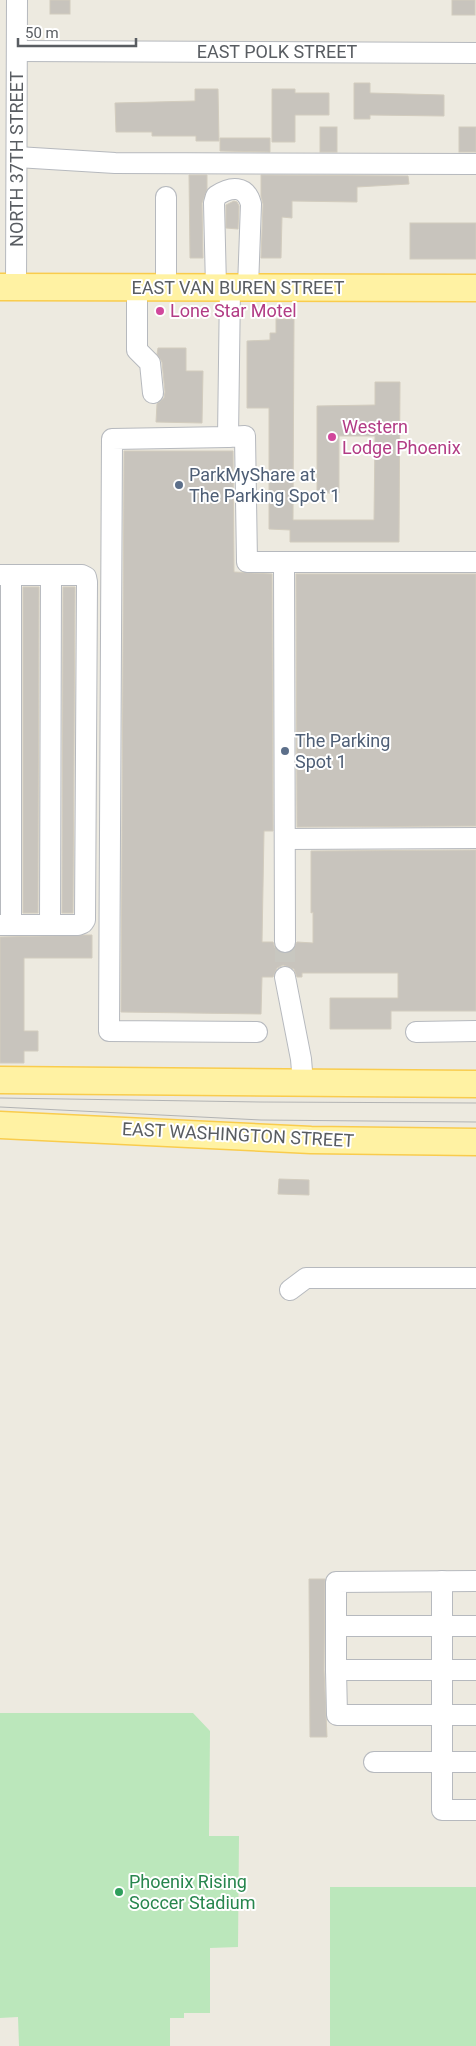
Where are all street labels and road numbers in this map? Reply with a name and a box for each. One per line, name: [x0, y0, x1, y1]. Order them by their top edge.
street label: EAST POLK STREET: [197, 41, 358, 62]
street label: NORTH 37TH STREET: [6, 71, 27, 247]
street label: EAST VAN BUREN STREET: [132, 277, 345, 298]
street label: EAST WASHINGTON STREET: [121, 1118, 355, 1151]

